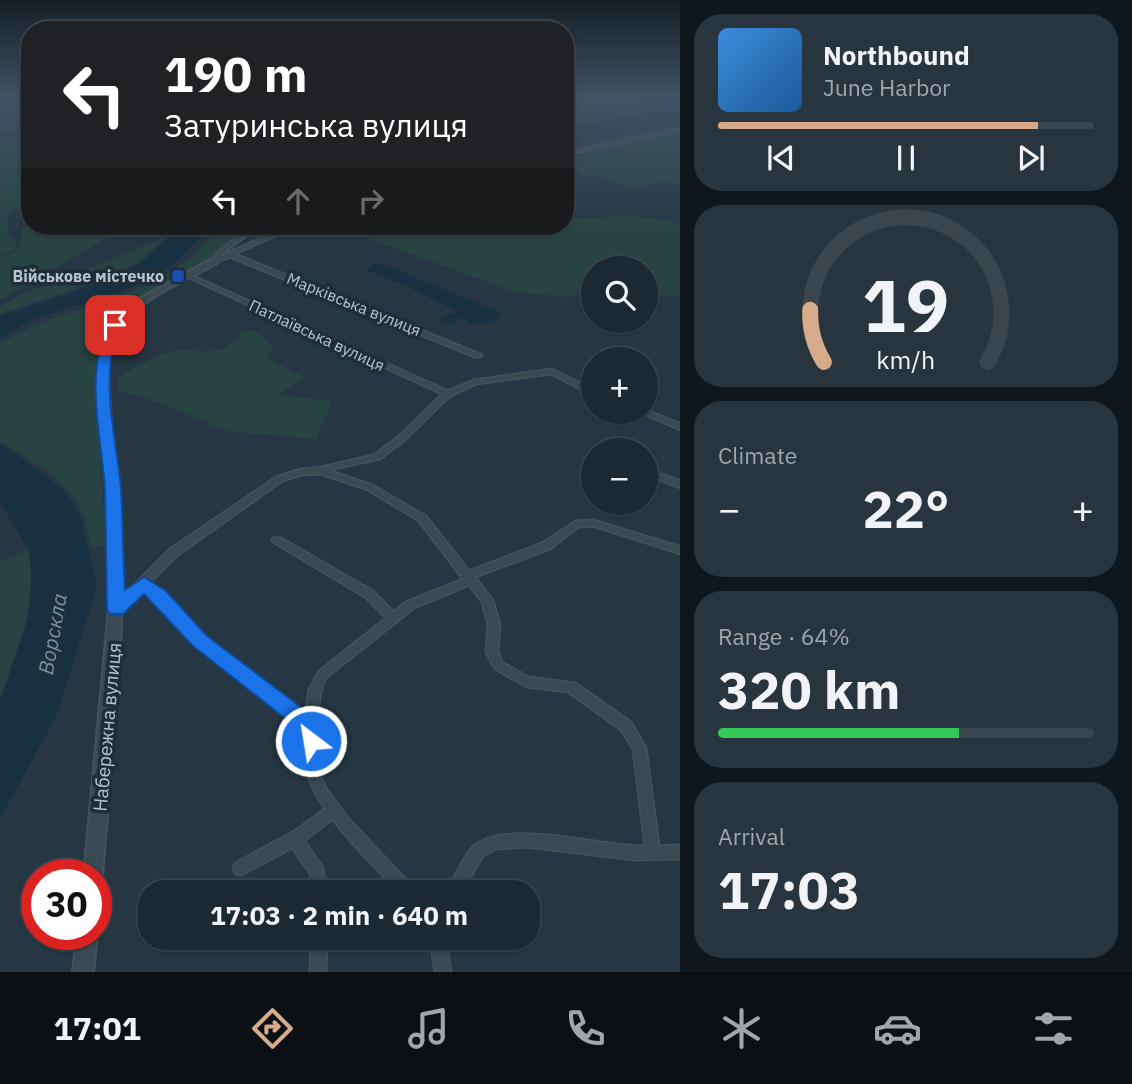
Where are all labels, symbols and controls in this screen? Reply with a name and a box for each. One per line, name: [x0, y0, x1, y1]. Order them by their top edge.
text: Northbound: [823, 38, 970, 72]
text: 190 m: [164, 42, 308, 105]
icon: left: [49, 49, 140, 140]
text: June Harbor: [823, 72, 951, 102]
text: Затуринська вулиця: [164, 104, 468, 146]
icon: previous: [762, 139, 800, 177]
icon: pause: [887, 139, 925, 177]
icon: next: [1012, 139, 1050, 177]
icon: left: [206, 182, 244, 220]
icon: ahead: [279, 182, 317, 220]
icon: right: [352, 182, 390, 220]
map controls: [581, 256, 658, 515]
button: search: [581, 256, 658, 333]
text: 19: [862, 257, 950, 352]
place label: Військове містечко: [13, 266, 164, 286]
marker: Військове містечко: [170, 268, 186, 284]
street label: Марківська вулиця: [284, 268, 424, 340]
pin: [85, 295, 145, 355]
street label: Патлаївська вулиця: [246, 295, 388, 375]
icon: arrive: [96, 306, 134, 344]
text: km/h: [877, 342, 935, 375]
button: +: [581, 347, 658, 424]
button: −: [581, 438, 658, 515]
text: Climate: [718, 440, 797, 470]
text: 22°: [863, 475, 949, 542]
text: −: [718, 484, 741, 533]
text: +: [1071, 484, 1094, 533]
water label: Ворскла: [31, 591, 73, 677]
text: Range · 64%: [718, 621, 850, 651]
street label: Набережна вулиця: [88, 642, 126, 812]
text: 320 km: [718, 656, 900, 723]
position arrow: [274, 704, 348, 778]
text: Arrival: [718, 821, 785, 851]
text: 17:03: [718, 856, 860, 923]
speed limit sign: 30: [21, 859, 112, 950]
text: 17:03 · 2 min · 640 m: [210, 898, 468, 932]
icon: directions: [248, 1004, 297, 1053]
icon: music: [404, 1004, 453, 1053]
icon: phone: [561, 1004, 610, 1053]
icon: climate: [717, 1004, 766, 1053]
icon: car: [873, 1004, 922, 1053]
icon: filters: [1029, 1004, 1078, 1053]
text: 17:01: [54, 1007, 141, 1049]

